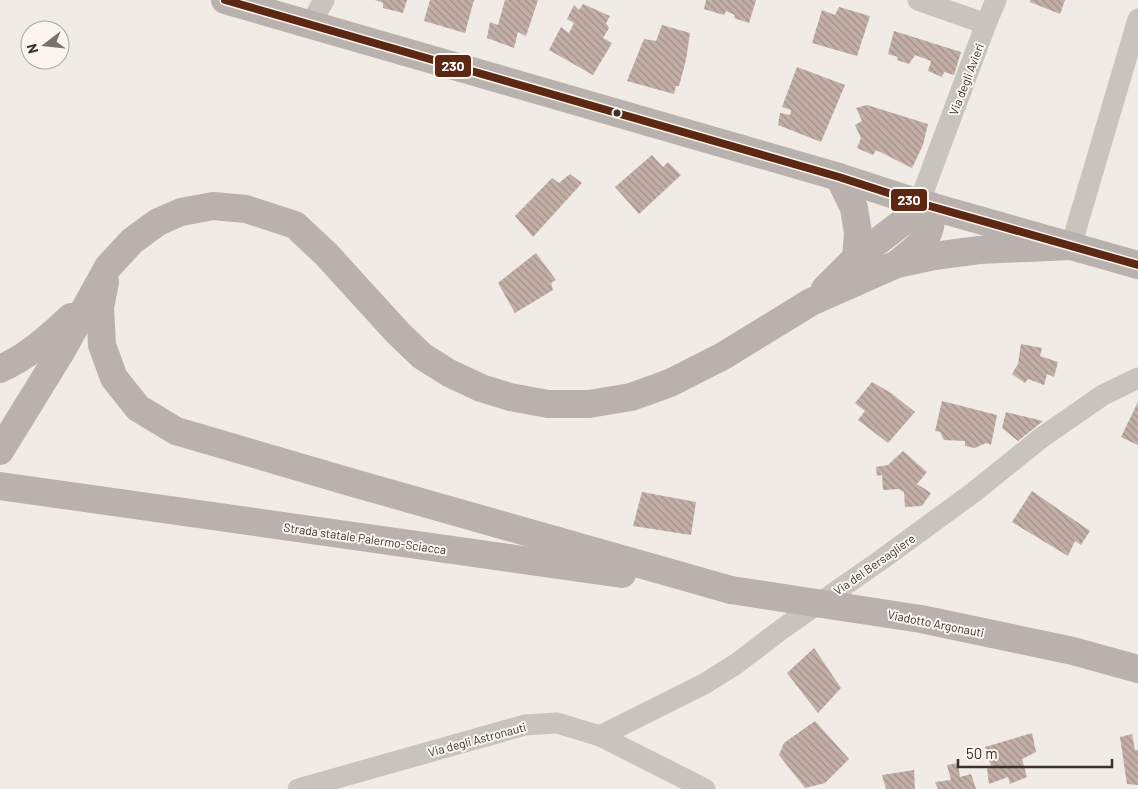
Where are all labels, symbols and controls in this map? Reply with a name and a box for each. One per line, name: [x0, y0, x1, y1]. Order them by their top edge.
north arrow: [20, 20, 70, 70]
street label: Via degli Avieri: [946, 41, 986, 117]
text: N: [23, 42, 41, 56]
line badge: 230: [434, 54, 472, 78]
text: 230: [441, 57, 465, 74]
unlabelled marker: [612, 108, 622, 118]
line badge: 230: [890, 188, 928, 212]
text: 230: [897, 191, 921, 208]
street label: Strada statale Palermo-Sciacca: [283, 520, 447, 556]
street label: Via del Bersagliere: [831, 531, 917, 597]
street label: Viadotto Argonauti: [887, 607, 985, 639]
street label: Via degli Astronauti: [426, 719, 528, 759]
scale bar: [958, 736, 1112, 768]
text: 50 m: [966, 744, 998, 762]

